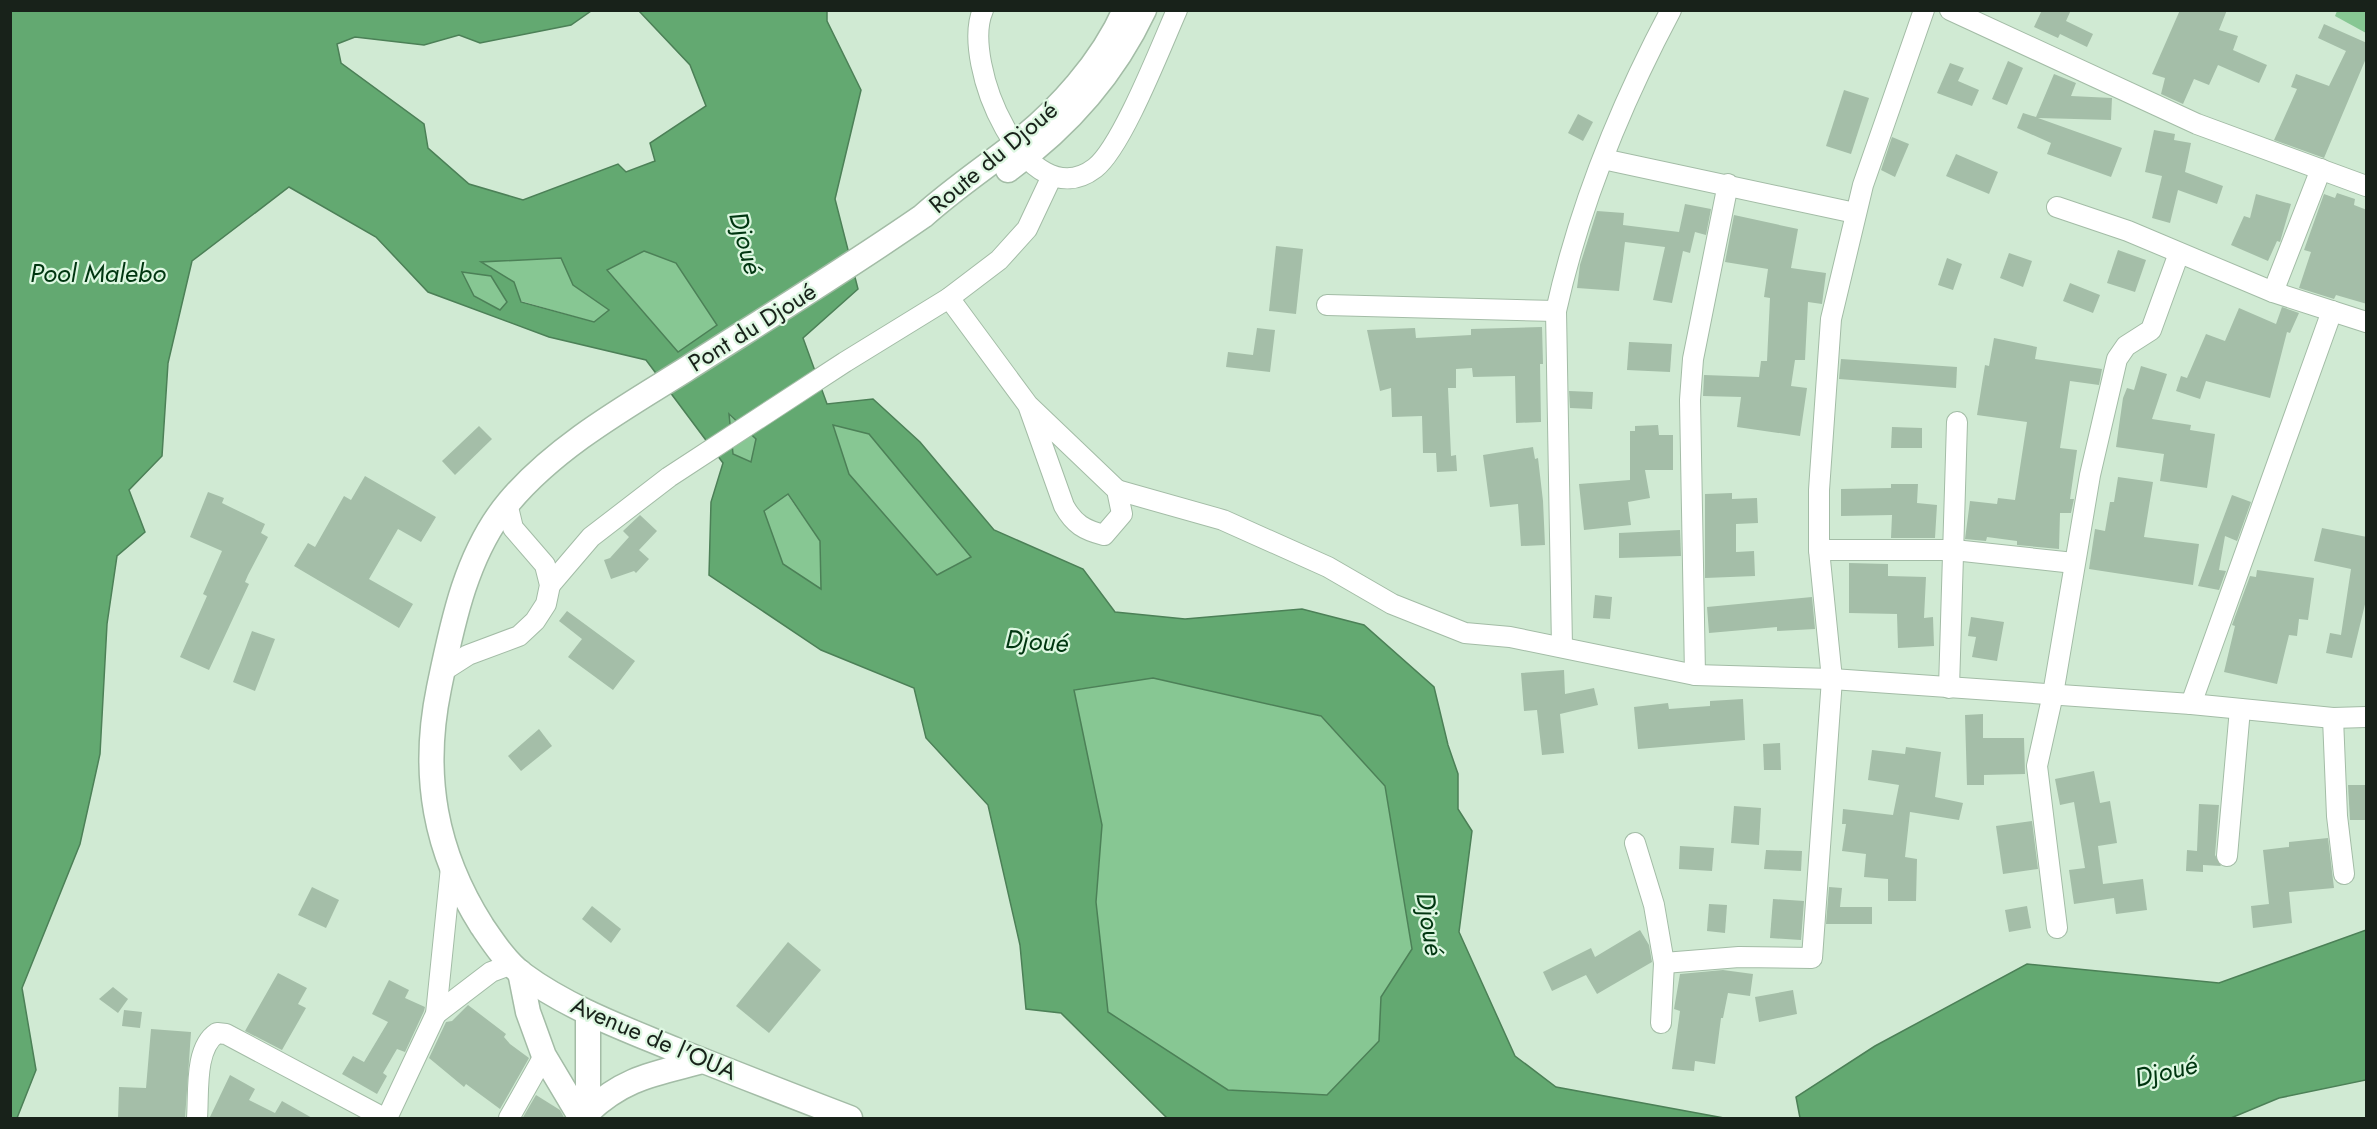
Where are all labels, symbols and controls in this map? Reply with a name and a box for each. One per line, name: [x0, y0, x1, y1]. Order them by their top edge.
street label: Route du Djoué: [921, 93, 1065, 221]
water label: Djoué: [719, 207, 773, 280]
water label: Pool Malebo: [30, 254, 166, 292]
street label: Pont du Djoué: [681, 274, 823, 380]
water label: Djoué: [1004, 620, 1071, 662]
water label: Djoué: [1406, 890, 1454, 959]
street label: Avenue de l'OUA: [566, 987, 742, 1089]
water label: Djoué: [2131, 1045, 2202, 1097]

